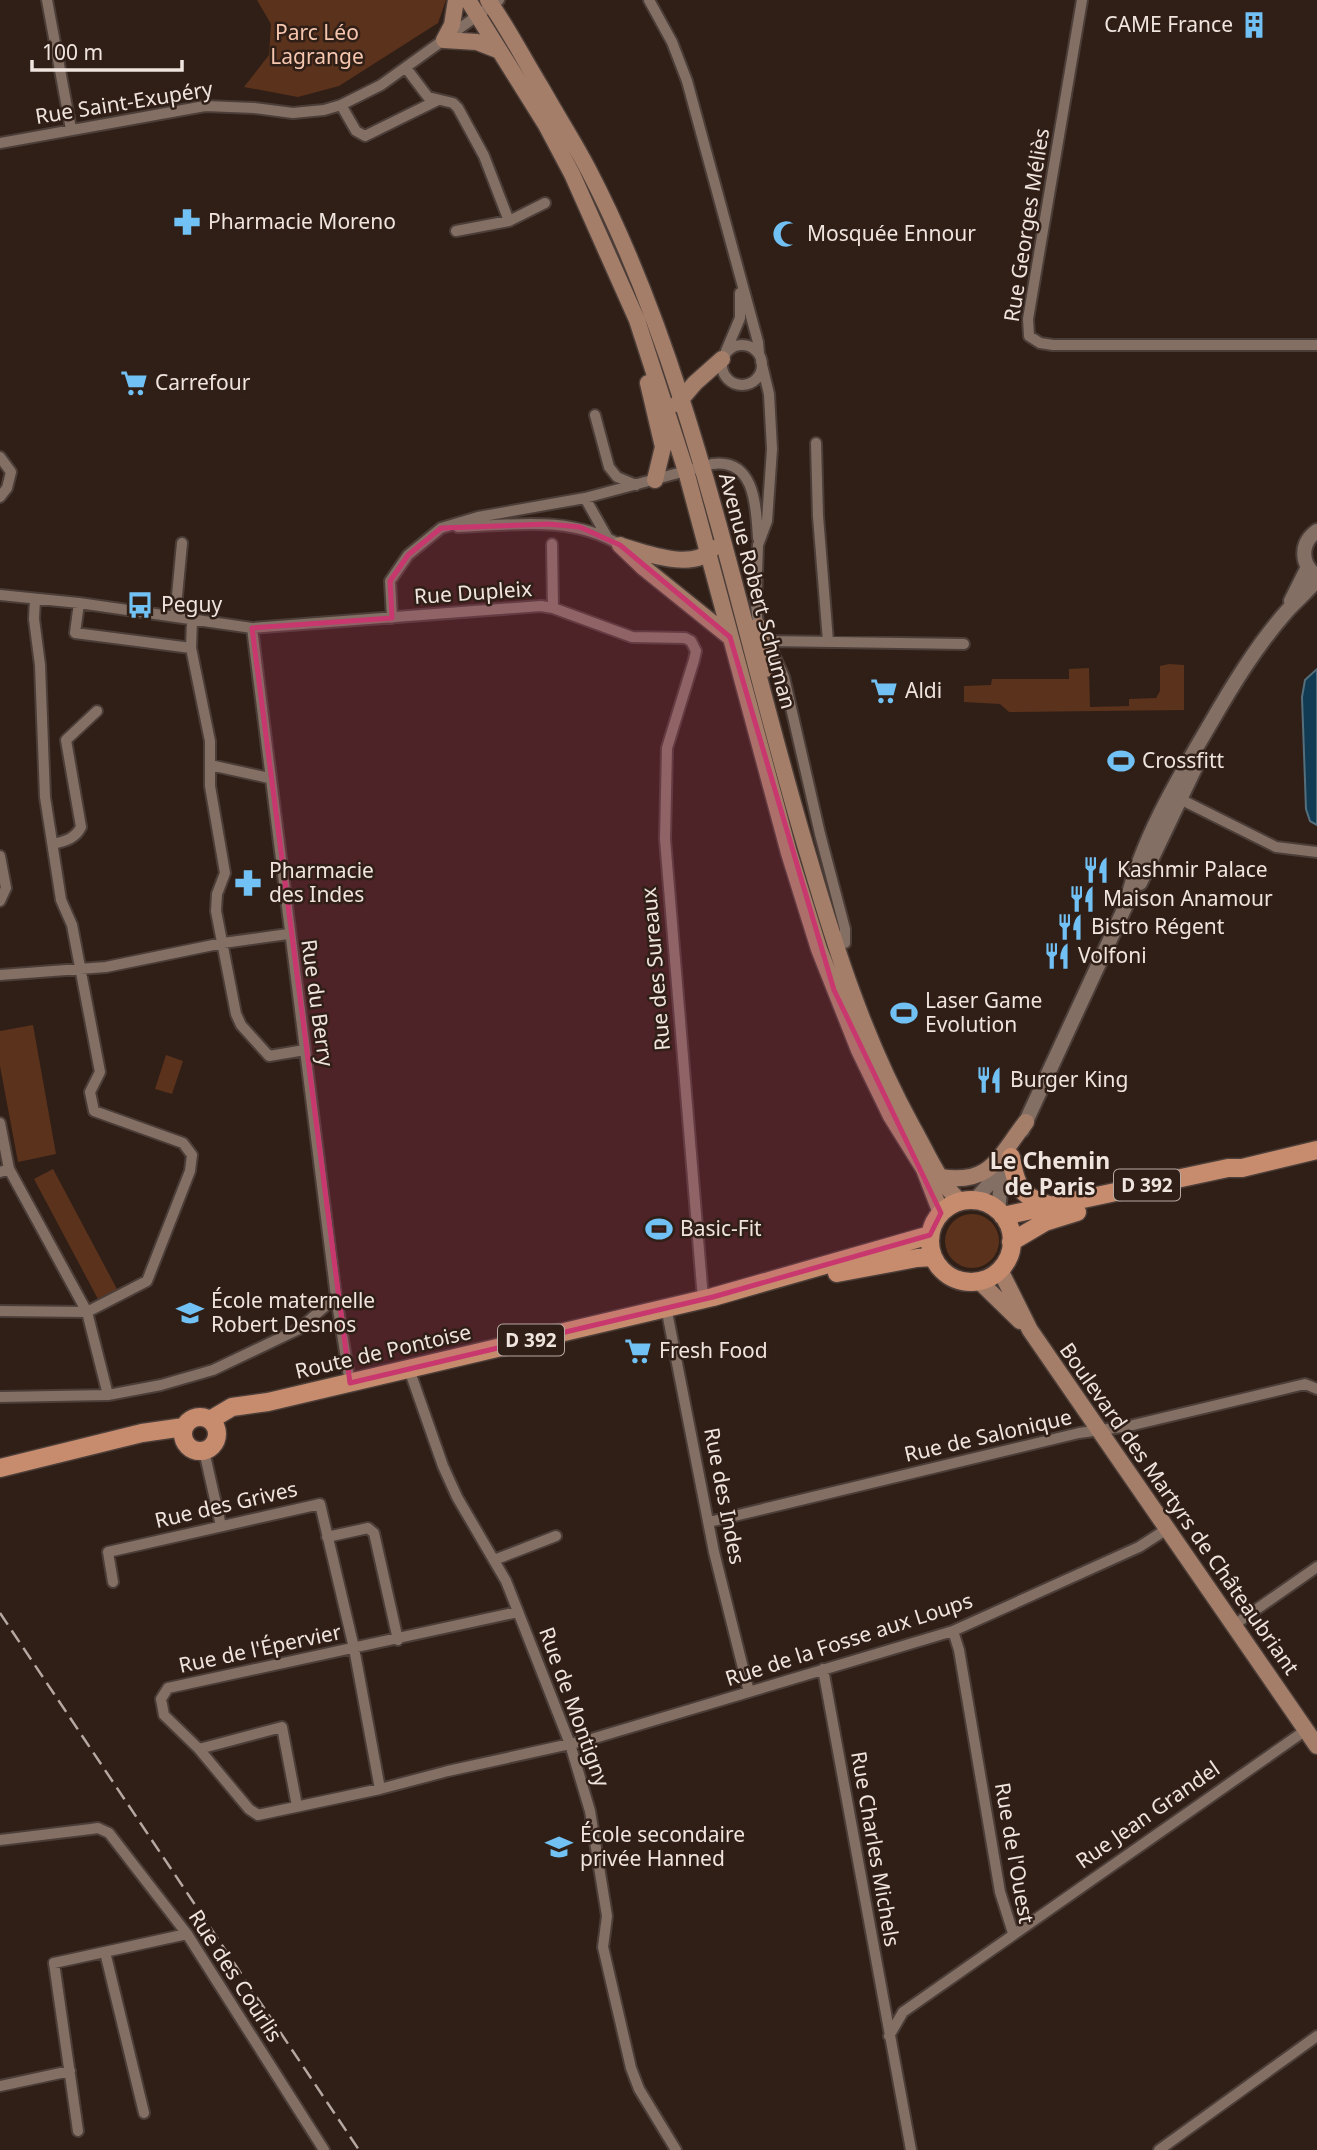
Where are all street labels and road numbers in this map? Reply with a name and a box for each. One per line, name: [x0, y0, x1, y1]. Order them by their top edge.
street label: Rue Saint-Exupéry: [33, 74, 215, 130]
street label: Rue Georges Méliès: [997, 126, 1055, 324]
street label: Avenue Robert Schuman: [713, 470, 803, 712]
street label: Rue Dupleix: [413, 574, 533, 610]
street label: Rue des Sureaux: [634, 886, 676, 1052]
street label: Rue du Berry: [295, 937, 341, 1069]
road number: D 392: [1114, 1170, 1180, 1200]
street label: Route de Pontoise: [292, 1317, 474, 1385]
road number: D 392: [498, 1324, 564, 1356]
street label: Boulevard des Martyrs de Châteaubriant: [1054, 1337, 1306, 1680]
street label: Rue de Salonique: [901, 1402, 1074, 1468]
street label: Rue des Indes: [698, 1425, 752, 1566]
street label: Rue des Grives: [152, 1474, 300, 1534]
street label: Rue de la Fosse aux Loups: [722, 1586, 976, 1692]
street label: Rue de l'Épervier: [176, 1617, 344, 1679]
street label: Rue de Montigny: [533, 1623, 617, 1791]
street label: Rue Charles Michels: [845, 1749, 907, 1949]
street label: Rue Jean Grandel: [1070, 1754, 1225, 1874]
street label: Rue de l'Ouest: [989, 1780, 1041, 1926]
street label: Rue des Courlis: [183, 1904, 289, 2047]

